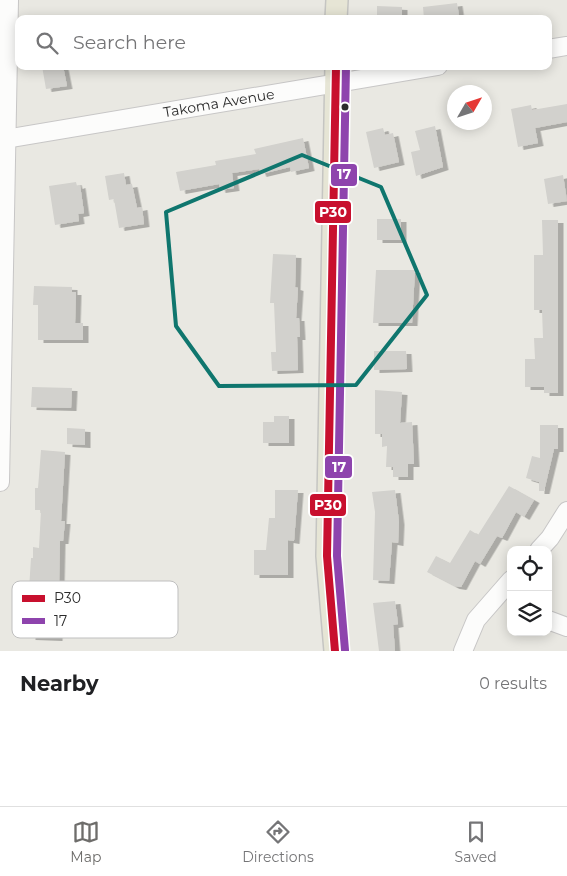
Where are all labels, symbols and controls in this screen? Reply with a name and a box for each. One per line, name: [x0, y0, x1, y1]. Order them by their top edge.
search box: [15, 15, 552, 70]
icon: search: [33, 29, 61, 57]
text: Search here: [73, 31, 186, 54]
street label: Takoma Avenue: [162, 85, 276, 121]
north arrow: [447, 85, 492, 130]
unlabelled marker: [340, 102, 350, 112]
line badge: 17: [330, 163, 358, 187]
text: 17: [337, 165, 351, 183]
line badge: P30: [314, 200, 352, 224]
text: P30: [319, 203, 347, 221]
line badge: 17: [324, 455, 353, 479]
text: 17: [332, 458, 346, 476]
line badge: P30: [309, 493, 347, 517]
text: P30: [314, 496, 342, 514]
map controls: [507, 546, 552, 636]
button: locate: [507, 546, 552, 591]
legend: [12, 581, 178, 638]
text: P30: [54, 589, 81, 607]
button: layers: [507, 591, 552, 636]
text: 17: [54, 612, 67, 630]
text: Nearby: [20, 671, 99, 696]
text: 0 results: [479, 674, 547, 693]
tab: Map: [70, 818, 101, 866]
tab: Directions: [242, 818, 314, 866]
tab: Saved: [455, 818, 497, 866]

